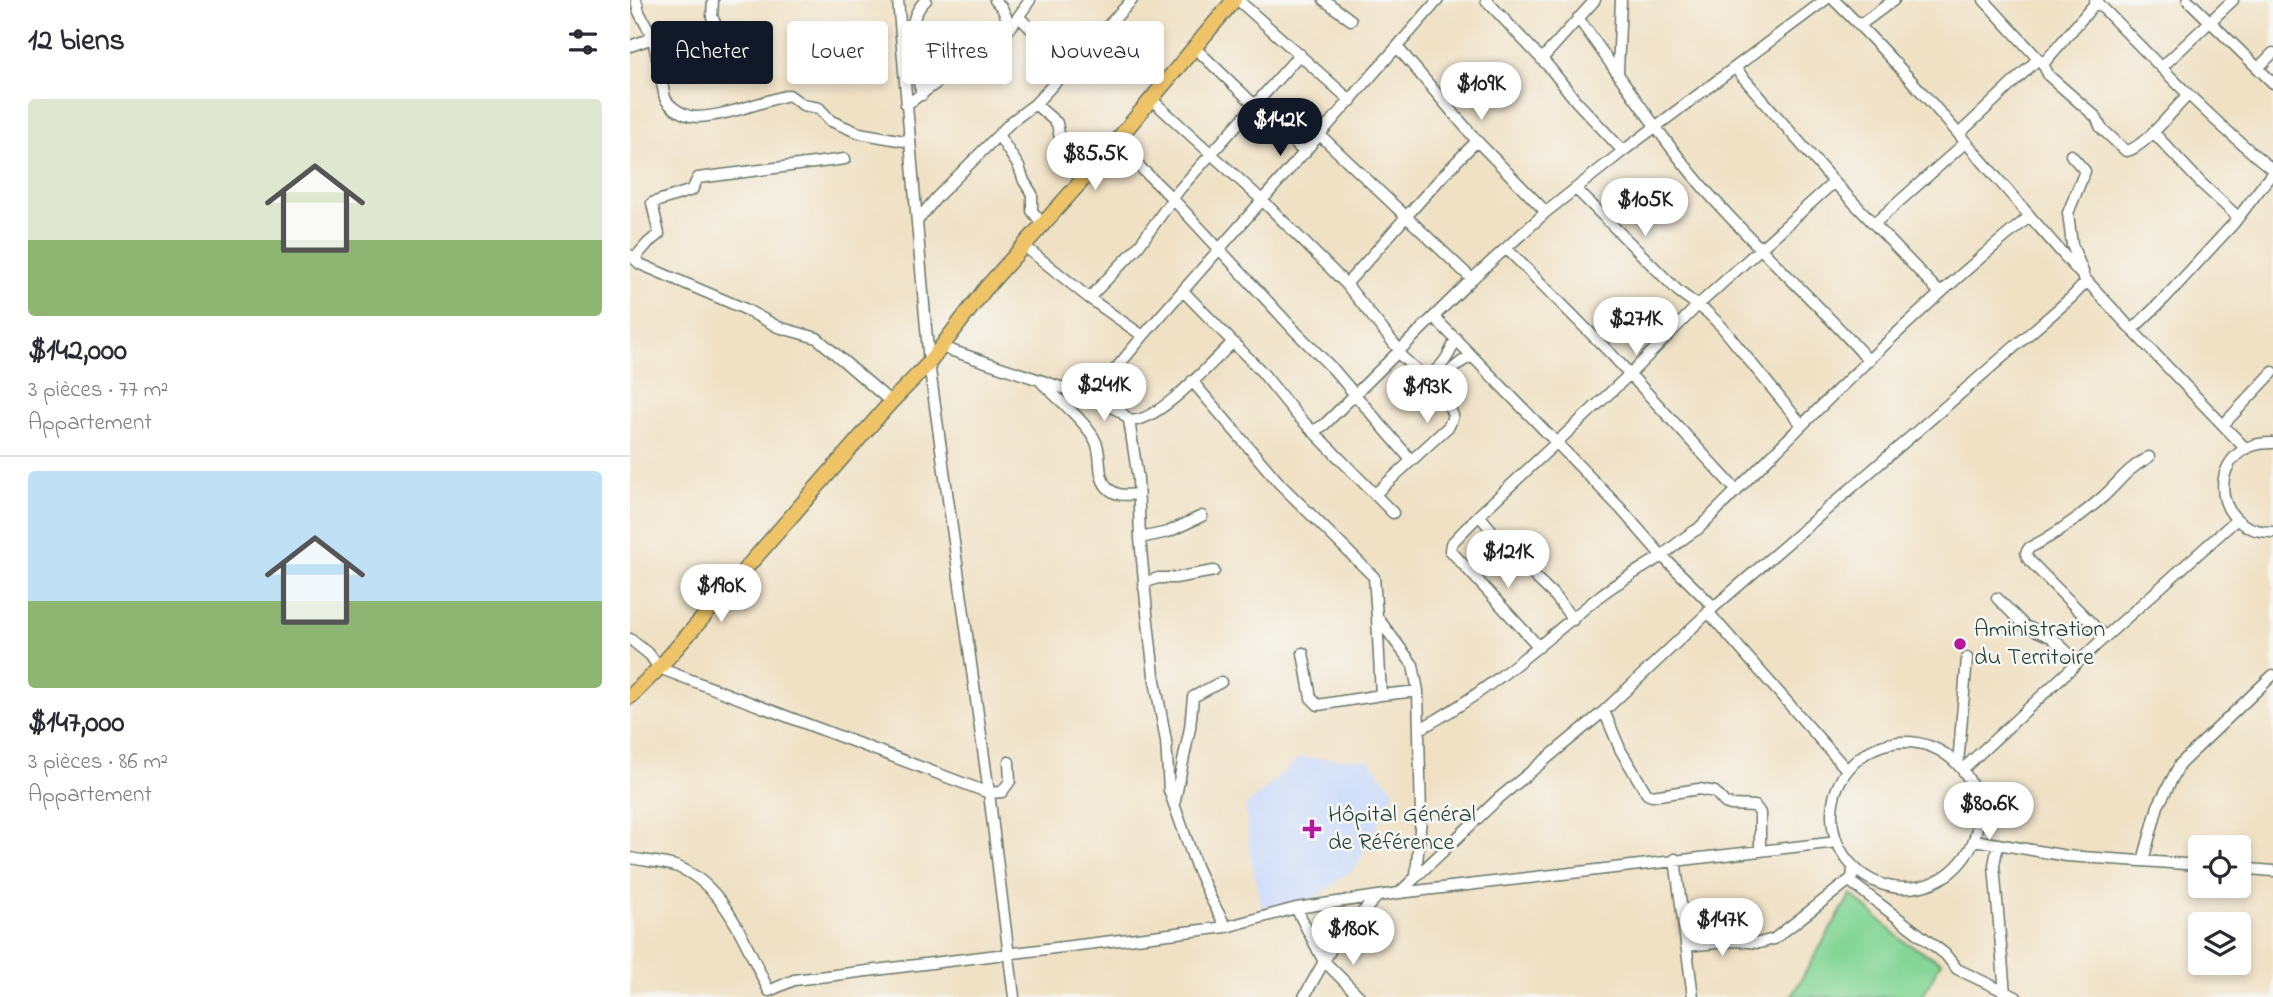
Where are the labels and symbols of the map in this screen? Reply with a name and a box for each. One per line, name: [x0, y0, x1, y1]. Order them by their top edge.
pin: $109K: [1432, 62, 1530, 122]
pin: $142K: [1231, 99, 1329, 158]
pin: $85.5K: [1038, 132, 1152, 192]
pin: $105K: [1596, 178, 1694, 238]
pin: $271K: [1587, 298, 1685, 357]
pin: $241K: [1055, 364, 1153, 423]
pin: $193K: [1378, 366, 1476, 425]
pin: $121K: [1459, 530, 1557, 590]
pin: $190K: [672, 564, 770, 624]
place label: Aministration du Territoire: [1974, 613, 2105, 676]
marker: Aministration du Territoire: [1952, 636, 1968, 652]
pin: $80.6K: [1932, 782, 2046, 842]
place label: Hôpital Général de Référence: [1328, 798, 1476, 861]
marker: Hôpital Général de Référence: [1302, 819, 1322, 839]
pin: $147K: [1673, 898, 1771, 958]
pin: $180K: [1304, 908, 1402, 967]

